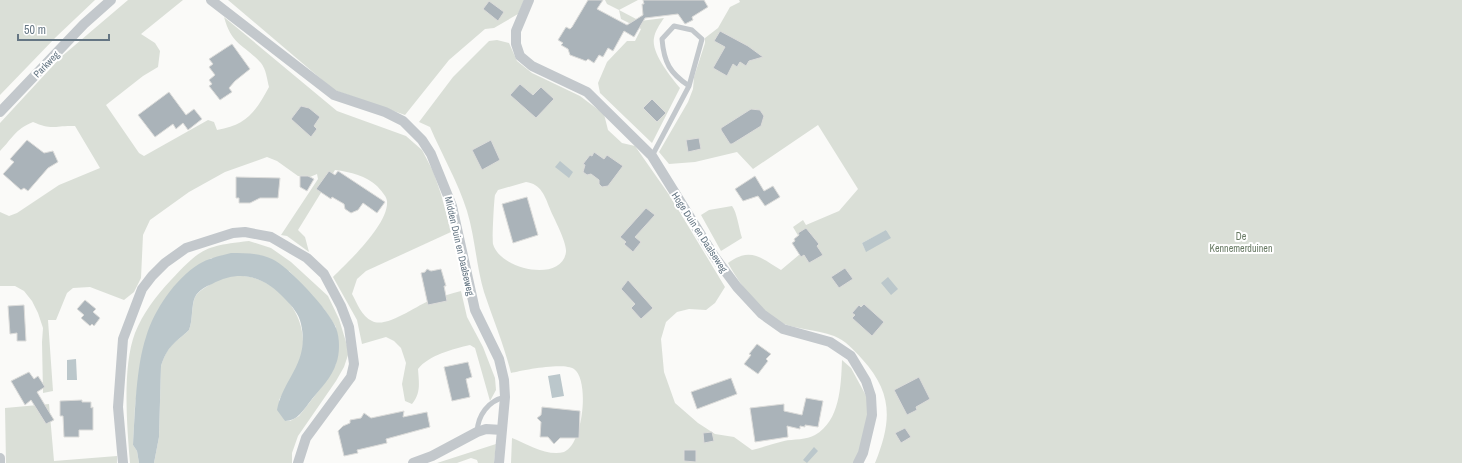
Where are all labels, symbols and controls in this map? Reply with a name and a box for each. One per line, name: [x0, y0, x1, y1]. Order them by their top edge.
scale bar: [18, 16, 109, 42]
text: 50 m: [24, 22, 46, 38]
street label: Parkweg: [31, 48, 62, 80]
street label: Hoge Duin en Daalseweg: [669, 190, 731, 275]
street label: Midden Duin en Daalseweg: [442, 195, 477, 297]
park label: De Kennemerduinen: [1210, 230, 1272, 255]

